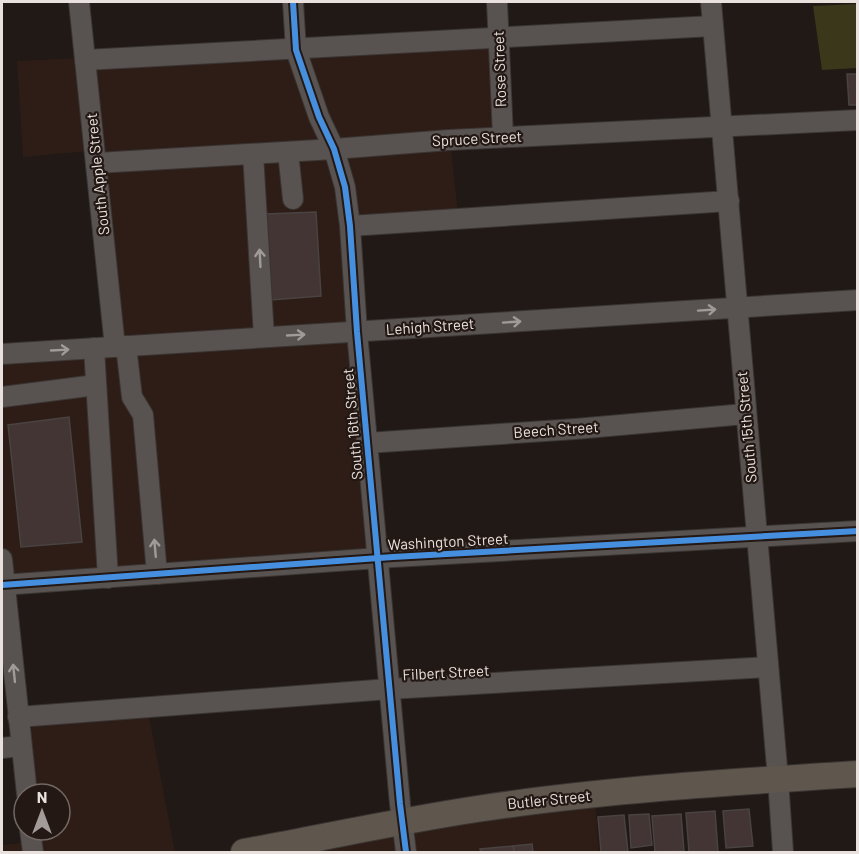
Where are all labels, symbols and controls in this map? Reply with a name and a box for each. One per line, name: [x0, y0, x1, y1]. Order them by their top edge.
street label: Rose Street: [489, 31, 509, 108]
street label: South Apple Street: [82, 112, 112, 236]
street label: Spruce Street: [431, 127, 522, 149]
one-way arrow: [255, 248, 266, 268]
one-way arrow: [696, 304, 716, 315]
street label: Lehigh Street: [385, 314, 475, 338]
one-way arrow: [502, 316, 521, 327]
one-way arrow: [286, 330, 306, 341]
one-way arrow: [49, 345, 69, 356]
street label: South 16th Street: [338, 368, 366, 481]
street label: South 15th Street: [732, 371, 760, 484]
street label: Beech Street: [513, 417, 599, 441]
street label: Washington Street: [387, 529, 509, 553]
one-way arrow: [149, 539, 160, 559]
street label: Filbert Street: [402, 661, 490, 683]
one-way arrow: [8, 664, 19, 684]
north arrow: [12, 782, 72, 842]
street label: Butler Street: [506, 786, 591, 812]
text: N: [37, 787, 47, 806]

